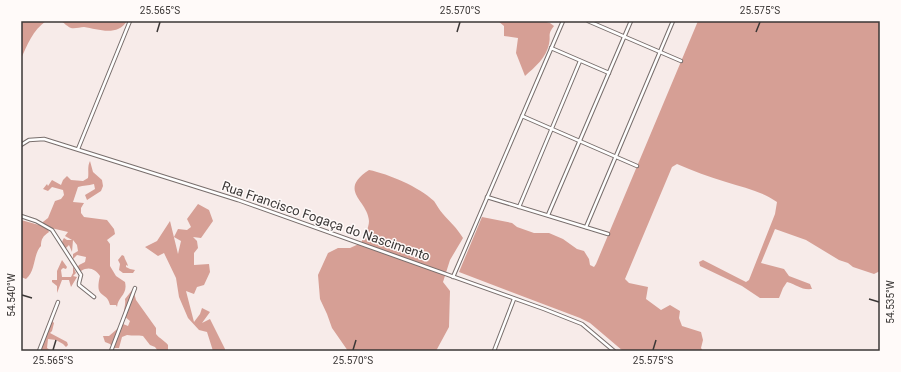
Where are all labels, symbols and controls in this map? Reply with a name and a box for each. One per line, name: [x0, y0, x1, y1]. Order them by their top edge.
text: 25.565°S: [140, 5, 180, 16]
text: 25.570°S: [440, 5, 480, 16]
text: 25.575°S: [740, 5, 780, 16]
street label: Rua Francisco Fogaça do Nascimento: [220, 178, 432, 264]
text: 54.540°W: [6, 273, 17, 317]
text: 54.535°W: [885, 280, 896, 324]
text: 25.565°S: [33, 355, 73, 366]
text: 25.570°S: [333, 355, 373, 366]
text: 25.575°S: [633, 355, 673, 366]

